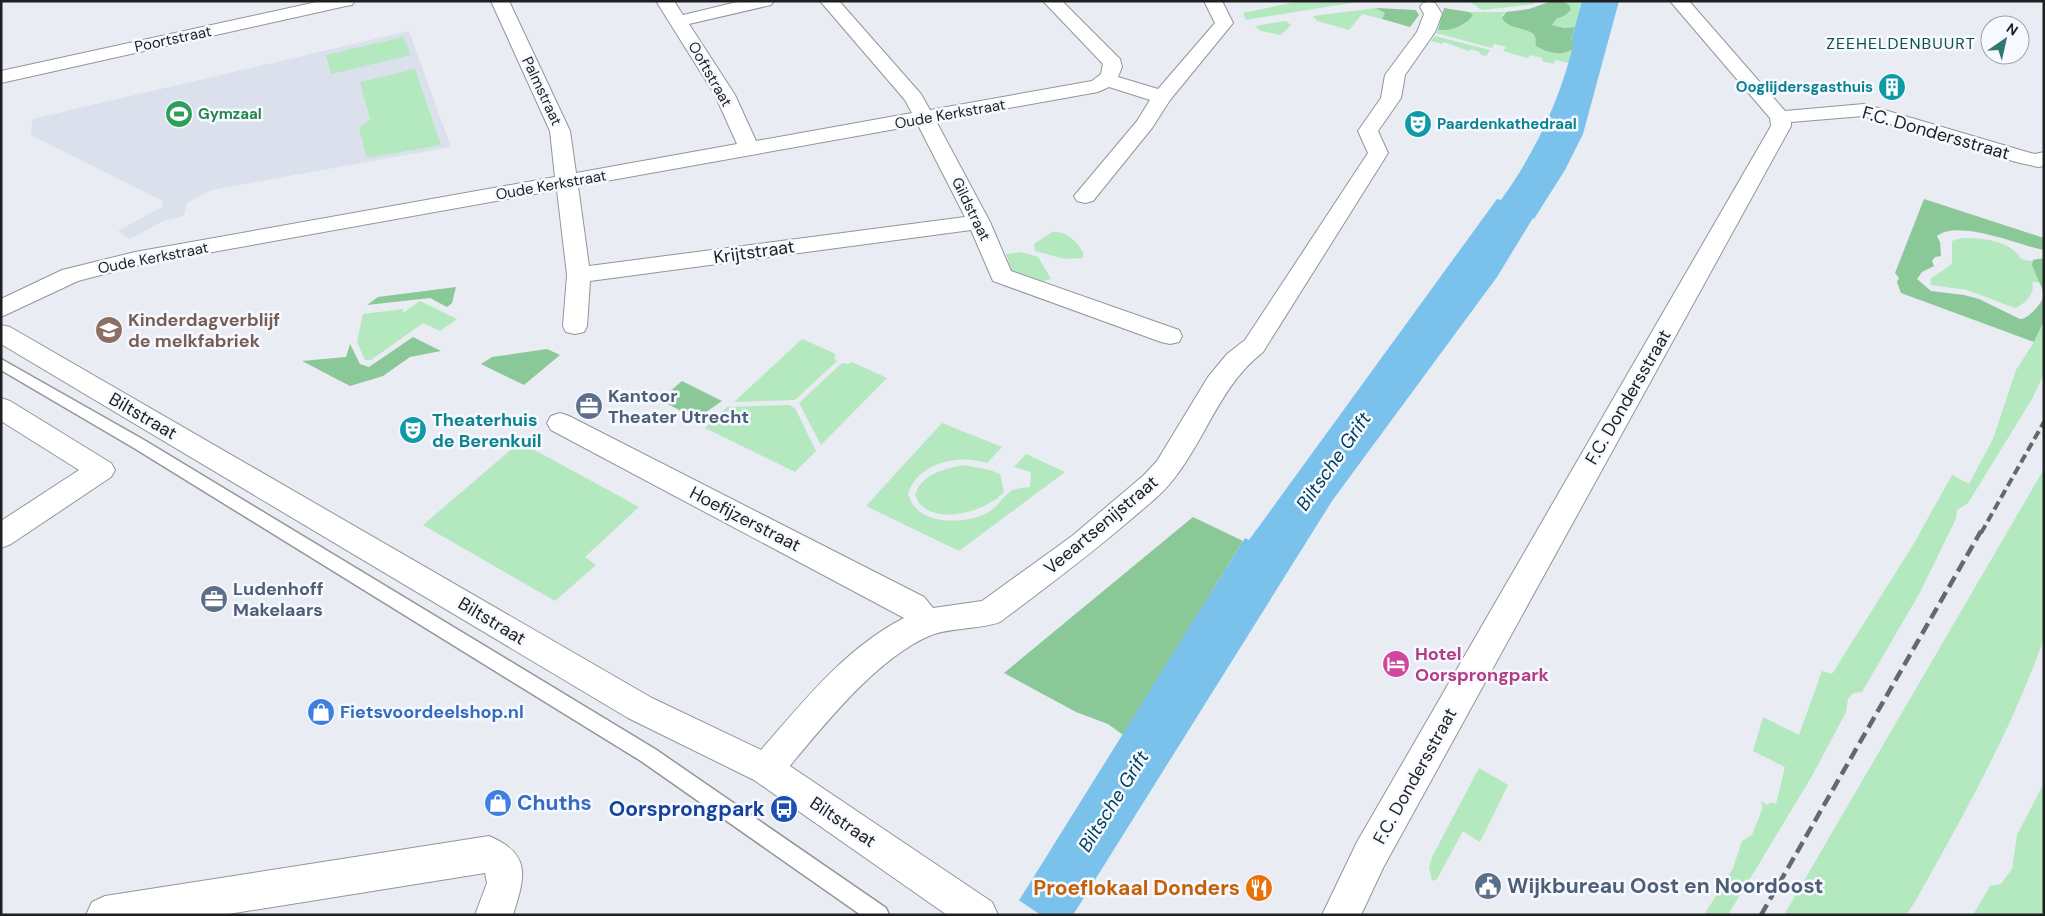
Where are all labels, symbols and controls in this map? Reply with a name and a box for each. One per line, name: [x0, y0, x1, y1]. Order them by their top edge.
north arrow: [1980, 15, 2030, 65]
text: N: [2003, 19, 2022, 40]
street label: Poortstraat: [133, 21, 213, 57]
district label: ZEEHELDENBUURT: [1826, 33, 1976, 54]
street label: Ooftstraat: [683, 38, 737, 110]
street label: Palmstraat: [517, 53, 567, 129]
building icon: Ooglijdersgasthuis: [1877, 72, 1907, 102]
place label: Ooglijdersgasthuis: [1736, 77, 1873, 97]
street label: Oude Kerkstraat: [893, 94, 1007, 134]
sports icon: Gymzaal: [164, 99, 194, 129]
street label: F.C. Dondersstraat: [1860, 100, 2012, 166]
place label: Gymzaal: [198, 104, 262, 124]
theatre icon: Paardenkathedraal: [1403, 109, 1433, 139]
place label: Paardenkathedraal: [1437, 114, 1577, 134]
street label: Oude Kerkstraat: [494, 165, 608, 205]
street label: Gildstraat: [947, 174, 995, 244]
street label: Krijtstraat: [712, 234, 796, 270]
street label: Oude Kerkstraat: [96, 237, 210, 279]
place label: Kinderdagverblijf de melkfabriek: [128, 308, 280, 353]
school or university icon: Kinderdagverblijf de melkfabriek: [94, 315, 124, 345]
street label: F.C. Dondersstraat: [1580, 325, 1676, 469]
place label: Kantoor Theater Utrecht: [608, 384, 749, 429]
street label: Biltstraat: [105, 387, 181, 445]
office icon: Kantoor Theater Utrecht: [574, 391, 604, 421]
water label: Biltsche Grift: [1290, 407, 1377, 515]
place label: Theaterhuis de Berenkuil: [432, 408, 542, 453]
theatre icon: Theaterhuis de Berenkuil: [398, 415, 428, 445]
street label: Veeartsenijstraat: [1039, 470, 1163, 580]
street label: Hoefijzerstraat: [685, 481, 805, 557]
place label: Ludenhoff Makelaars: [233, 577, 323, 622]
office icon: Ludenhoff Makelaars: [199, 584, 229, 614]
street label: Biltstraat: [454, 591, 530, 651]
place label: Hotel Oorsprongpark: [1415, 642, 1550, 687]
hotel icon: Hotel Oorsprongpark: [1381, 649, 1411, 679]
shop icon: Fietsvoordeelshop.nl: [306, 697, 336, 727]
place label: Fietsvoordeelshop.nl: [340, 700, 524, 724]
street label: F.C. Dondersstraat: [1368, 704, 1462, 848]
water label: Biltsche Grift: [1072, 745, 1155, 857]
shop icon: Chuths: [483, 788, 513, 818]
place label: Chuths: [517, 789, 592, 817]
street label: Biltstraat: [805, 791, 881, 853]
bus stop icon: Oorsprongpark: [769, 794, 799, 824]
place label: Oorsprongpark: [609, 795, 765, 823]
public building icon: Wijkbureau Oost en Noordoost: [1473, 871, 1503, 901]
place label: Wijkbureau Oost en Noordoost: [1507, 872, 1823, 900]
restaurant icon: Proeflokaal Donders: [1244, 873, 1274, 903]
place label: Proeflokaal Donders: [1033, 874, 1240, 902]

